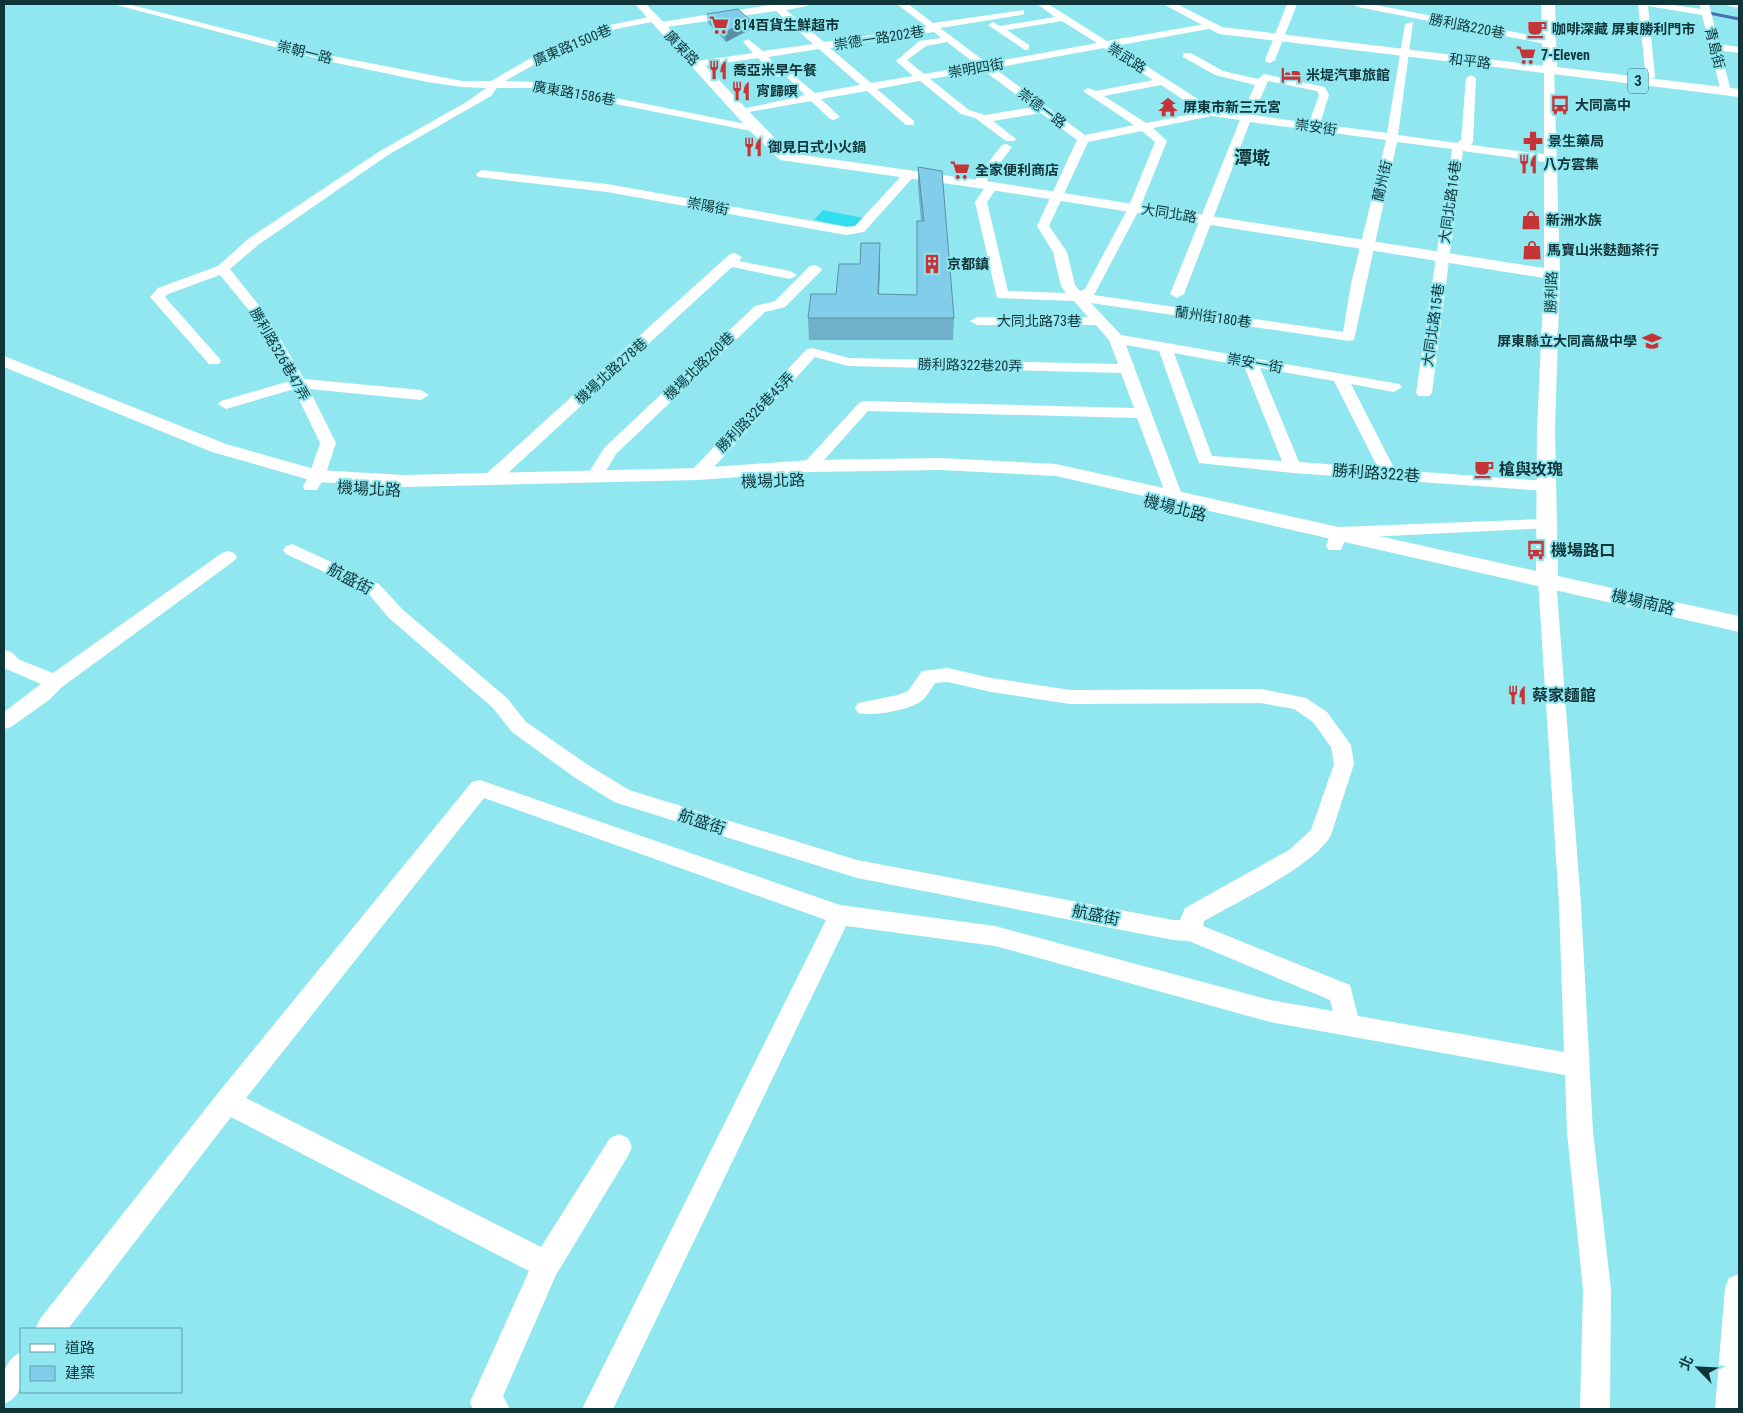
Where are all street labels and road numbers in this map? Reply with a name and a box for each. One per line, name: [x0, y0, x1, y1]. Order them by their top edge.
street label: 勝利路220巷: [1428, 11, 1506, 41]
street label: 廣東路1500巷: [530, 21, 614, 69]
street label: 崇德一路202巷: [833, 23, 925, 53]
street label: 青島街: [1702, 26, 1728, 70]
street label: 廣東路: [662, 27, 702, 69]
street label: 崇朝一路: [276, 37, 334, 67]
street label: 崇武路: [1105, 40, 1149, 76]
street label: 和平路: [1448, 51, 1492, 71]
street label: 崇明四街: [947, 55, 1005, 81]
road number: 3: [1628, 68, 1648, 94]
street label: 廣東路1586巷: [531, 78, 617, 108]
street label: 崇德一路: [1015, 85, 1069, 131]
street label: 崇安街: [1294, 116, 1338, 138]
street label: 蘭州街: [1369, 159, 1395, 203]
street label: 大同北路16巷: [1436, 159, 1464, 245]
street label: 崇陽街: [686, 194, 730, 218]
street label: 大同北路: [1140, 201, 1198, 225]
street label: 勝利路: [1542, 271, 1560, 313]
street label: 大同北路15巷: [1419, 282, 1447, 368]
street label: 蘭州街180巷: [1174, 304, 1252, 330]
street label: 勝利路326巷47弄: [247, 305, 313, 403]
street label: 大同北路73巷: [997, 313, 1081, 329]
street label: 機場北路260巷: [661, 329, 737, 403]
street label: 機場北路278巷: [572, 335, 650, 407]
street label: 崇安一街: [1226, 350, 1284, 376]
street label: 勝利路322巷20弄: [918, 356, 1022, 374]
street label: 勝利路326巷45弄: [713, 369, 797, 455]
street label: 勝利路322巷: [1332, 460, 1420, 486]
street label: 機場北路: [741, 470, 805, 492]
street label: 機場北路: [337, 478, 401, 500]
street label: 機場北路: [1142, 491, 1208, 525]
street label: 航盛街: [324, 559, 376, 599]
street label: 機場南路: [1610, 586, 1676, 618]
street label: 航盛街: [676, 806, 728, 838]
street label: 航盛街: [1071, 901, 1121, 929]

